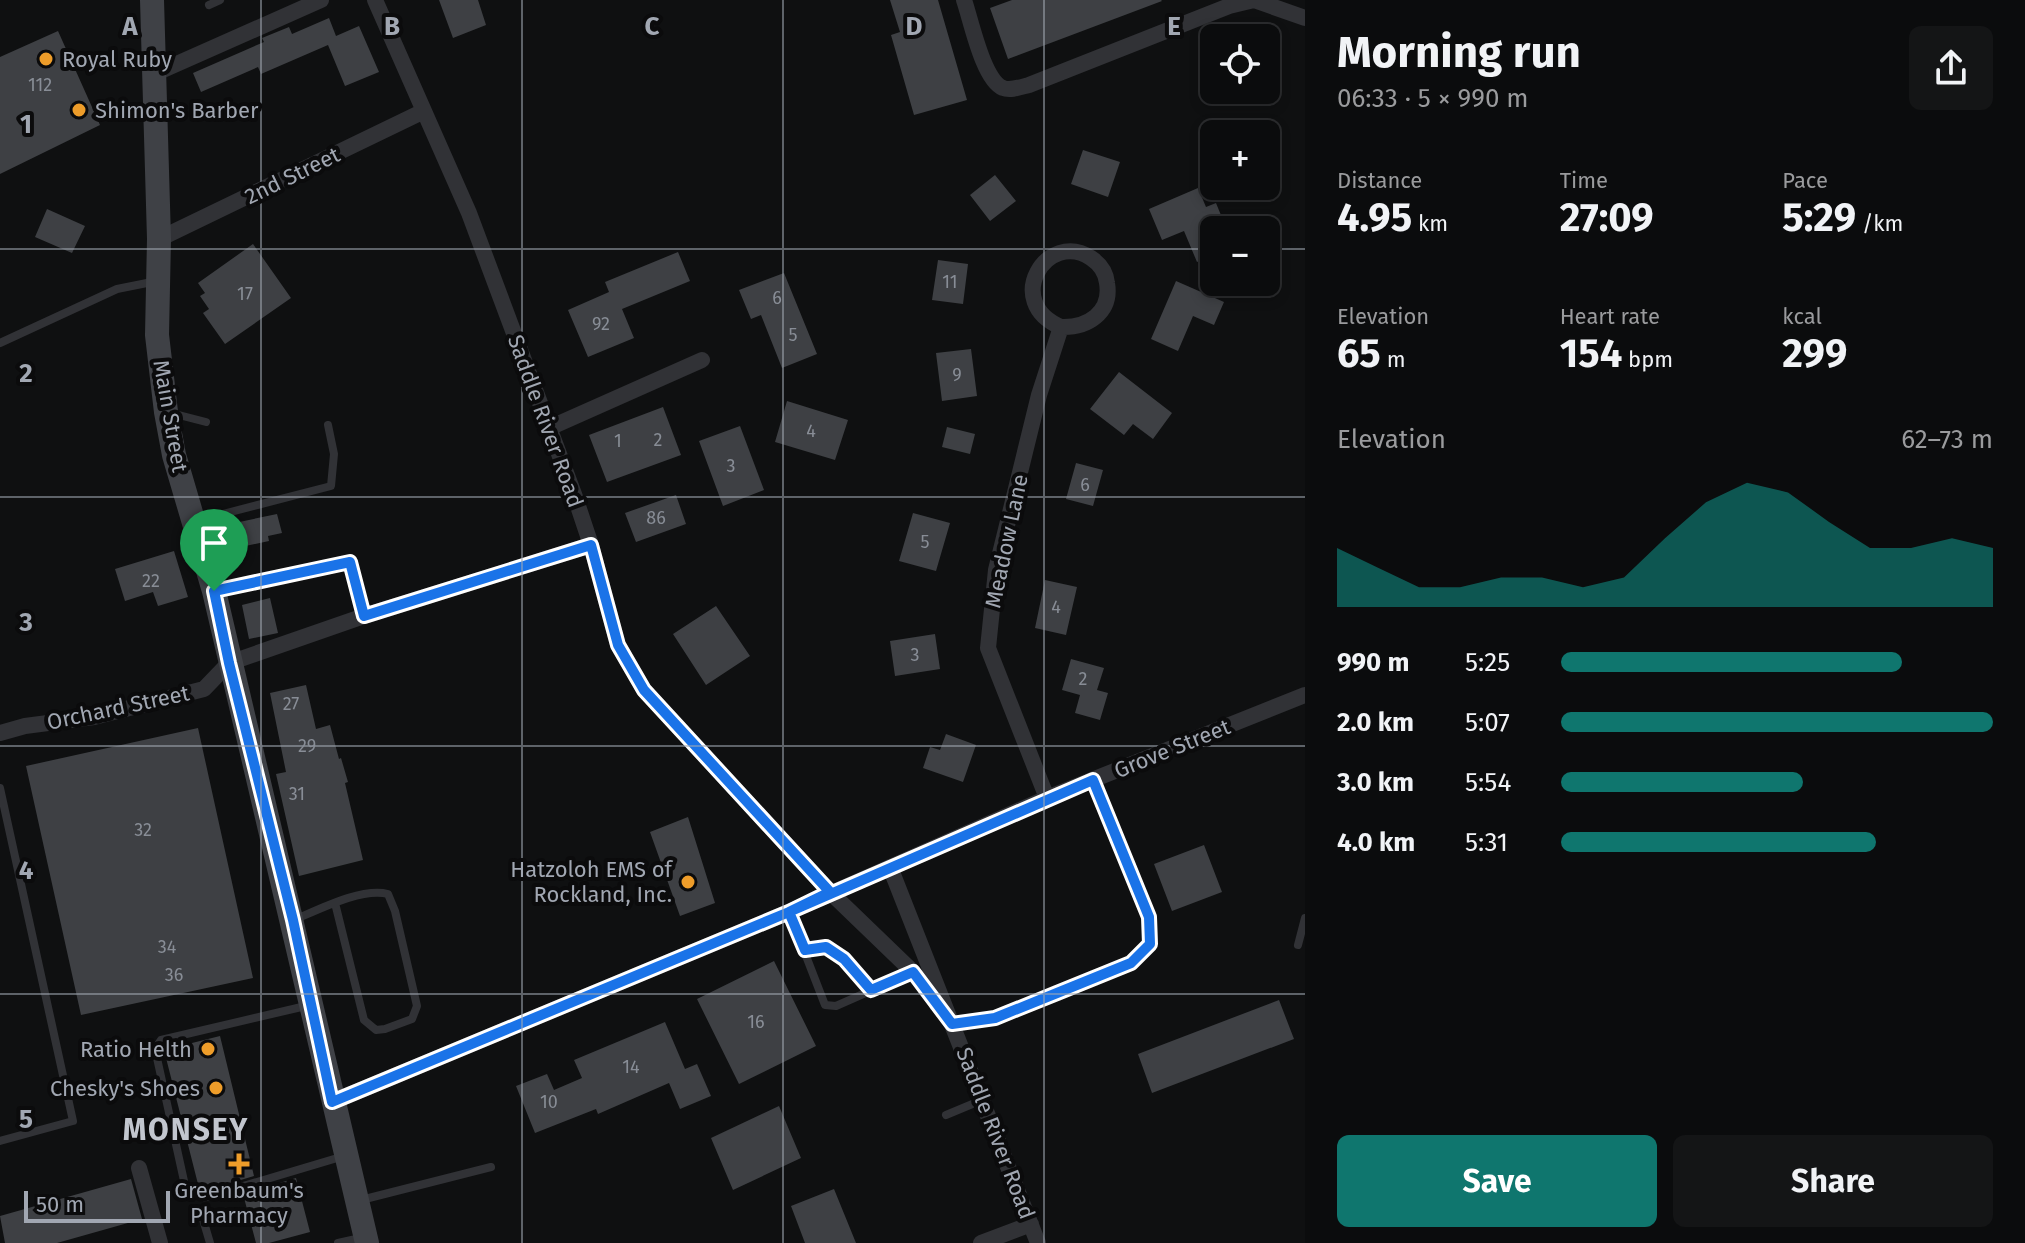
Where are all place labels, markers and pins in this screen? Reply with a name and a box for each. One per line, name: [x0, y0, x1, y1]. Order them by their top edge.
place label: Royal Ruby: [62, 46, 172, 73]
marker: Royal Ruby: [37, 50, 55, 68]
place label: Shimon's Barber: [95, 97, 259, 124]
marker: Shimon's Barber: [70, 101, 88, 119]
pin: [180, 509, 248, 591]
place label: Hatzoloh EMS of Rockland, Inc.: [510, 856, 674, 908]
marker: Hatzoloh EMS of Rockland, Inc.: [679, 873, 697, 891]
place label: Ratio Helth: [80, 1036, 192, 1063]
marker: Ratio Helth: [199, 1040, 217, 1058]
place label: Chesky's Shoes: [50, 1075, 200, 1102]
marker: Chesky's Shoes: [207, 1079, 225, 1097]
marker: Greenbaum's Pharmacy: [230, 1155, 248, 1173]
place label: Greenbaum's Pharmacy: [174, 1177, 304, 1229]

